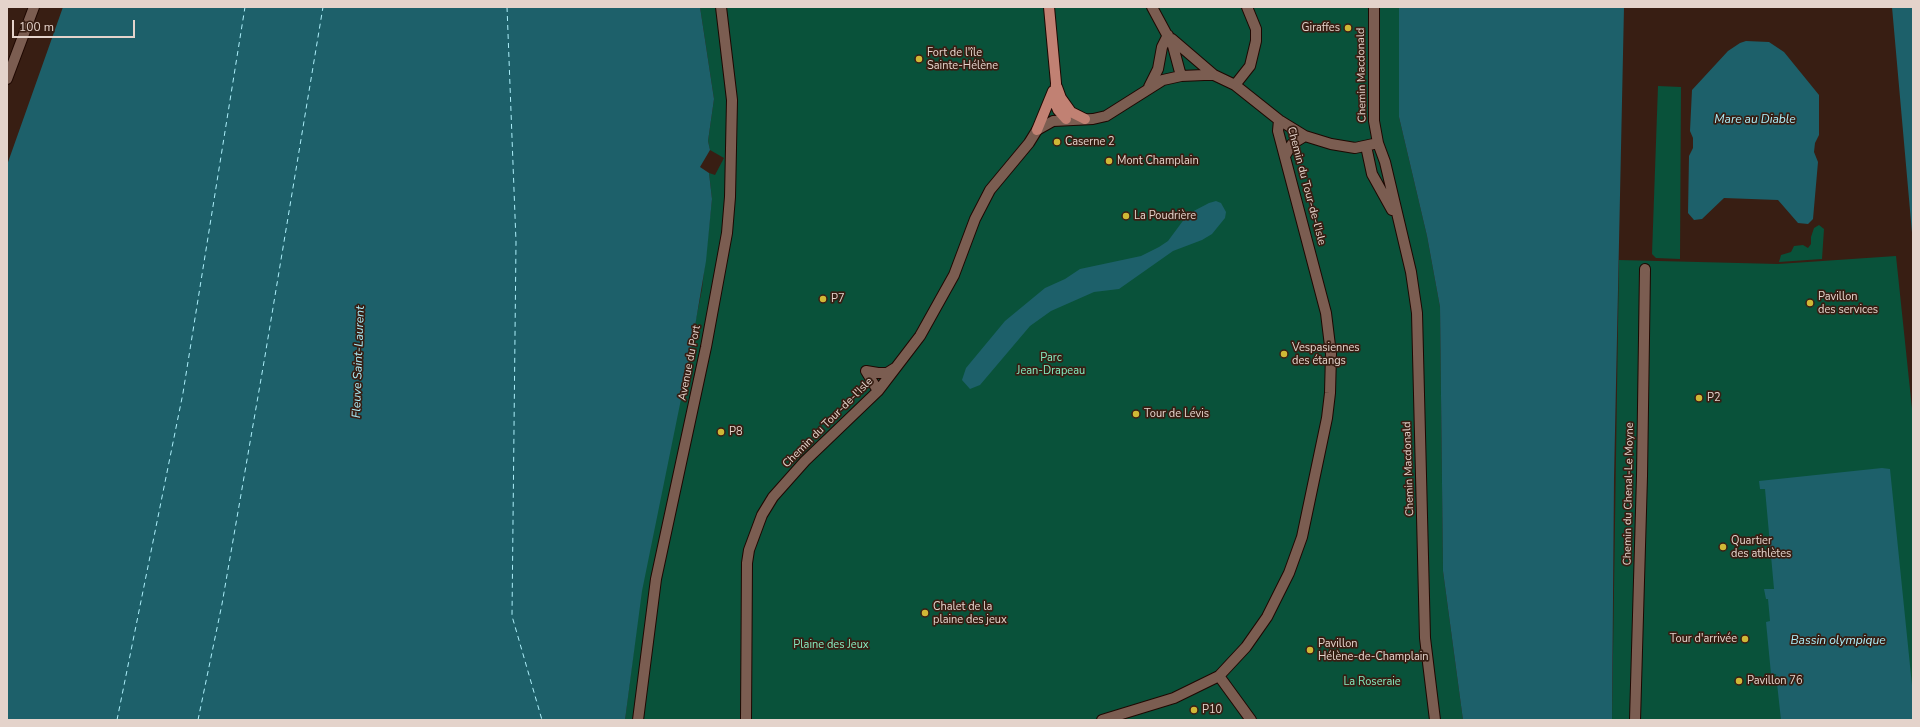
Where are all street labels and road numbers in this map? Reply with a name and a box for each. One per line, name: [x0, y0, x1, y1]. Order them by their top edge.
street label: Chemin Macdonald: [1355, 27, 1369, 123]
street label: Chemin du Tour-de-l'Isle: [1284, 125, 1328, 247]
street label: Avenue du Port: [676, 324, 704, 402]
street label: Chemin du Tour-de-l'Isle: [780, 375, 876, 471]
street label: Chemin Macdonald: [1401, 421, 1417, 517]
street label: Chemin du Chenal-Le Moyne: [1621, 422, 1637, 566]

